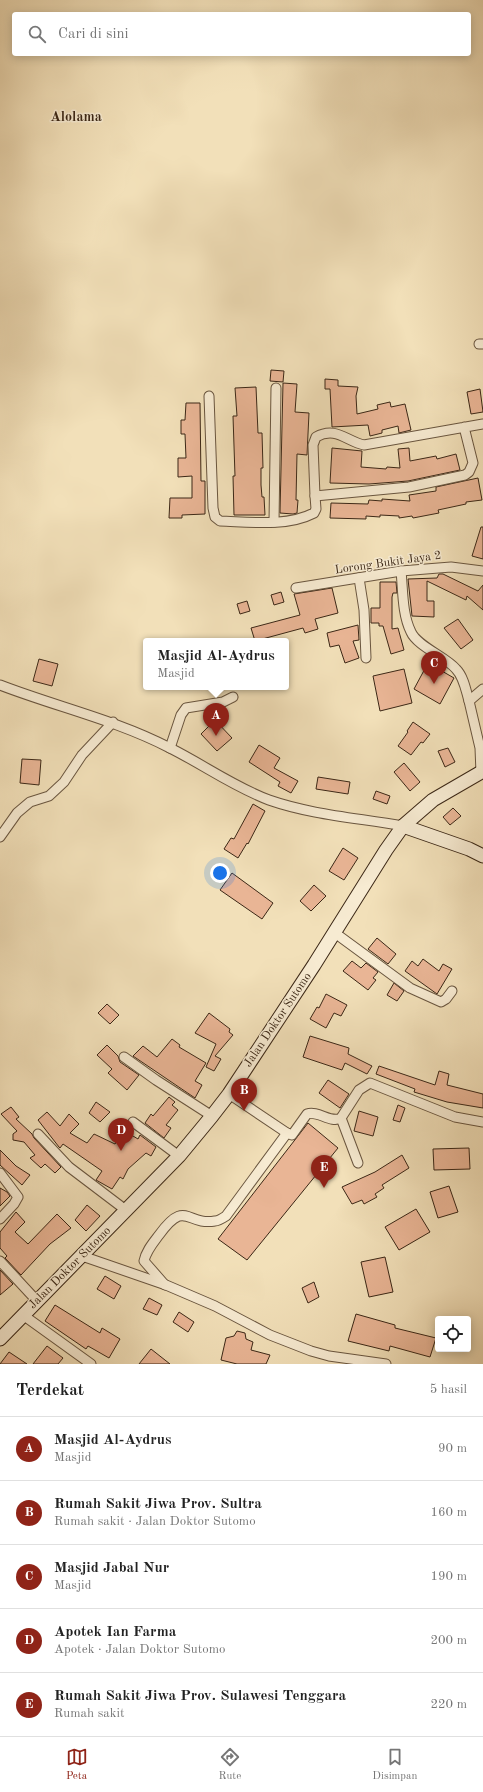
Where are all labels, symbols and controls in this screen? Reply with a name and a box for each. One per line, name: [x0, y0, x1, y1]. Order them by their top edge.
search box: [12, 12, 471, 56]
icon: search: [26, 23, 48, 45]
text: Cari di sini: [58, 27, 129, 42]
district label: Alolama: [50, 110, 102, 124]
street label: Lorong Bukit Jaya 2: [334, 550, 442, 576]
popup: [143, 638, 289, 690]
text: Masjid Al-Aydrus: [157, 649, 275, 664]
pin: C: [421, 651, 447, 684]
text: Masjid: [157, 667, 195, 680]
pin: A: [203, 703, 229, 736]
your location: [210, 863, 230, 883]
street label: Jalan Doktor Sutomo: [242, 971, 314, 1069]
pin: B: [231, 1078, 257, 1111]
pin: D: [108, 1118, 134, 1151]
pin: E: [311, 1155, 337, 1188]
street label: Jalan Doktor Sutomo: [27, 1225, 113, 1311]
map controls: [435, 1316, 471, 1352]
button: locate: [435, 1316, 471, 1352]
text: Terdekat: [16, 1382, 84, 1399]
text: 5 hasil: [430, 1383, 467, 1396]
text: Masjid Al-Aydrus: [54, 1433, 171, 1448]
text: A: [24, 1442, 34, 1455]
text: 90 m: [438, 1442, 467, 1455]
text: Masjid: [54, 1451, 91, 1464]
text: Rumah Sakit Jiwa Prov. Sultra: [54, 1497, 262, 1512]
text: B: [24, 1506, 34, 1519]
text: 160 m: [430, 1506, 467, 1519]
text: Rumah sakit · Jalan Doktor Sutomo: [54, 1515, 256, 1528]
text: Masjid Jabal Nur: [54, 1561, 169, 1576]
text: C: [25, 1570, 33, 1583]
text: 190 m: [430, 1570, 467, 1583]
text: Masjid: [54, 1579, 91, 1592]
text: Apotek Ian Farma: [54, 1625, 176, 1640]
text: D: [24, 1634, 34, 1647]
text: 200 m: [430, 1634, 467, 1647]
text: Apotek · Jalan Doktor Sutomo: [54, 1643, 225, 1656]
text: Rumah Sakit Jiwa Prov. Sulawesi Tenggara: [54, 1689, 346, 1704]
text: E: [25, 1698, 33, 1711]
text: 220 m: [430, 1698, 467, 1711]
text: Rumah sakit: [54, 1707, 125, 1720]
tab: Peta: [66, 1746, 88, 1784]
tab: Rute: [219, 1746, 241, 1784]
tab: Disimpan: [372, 1746, 417, 1784]

